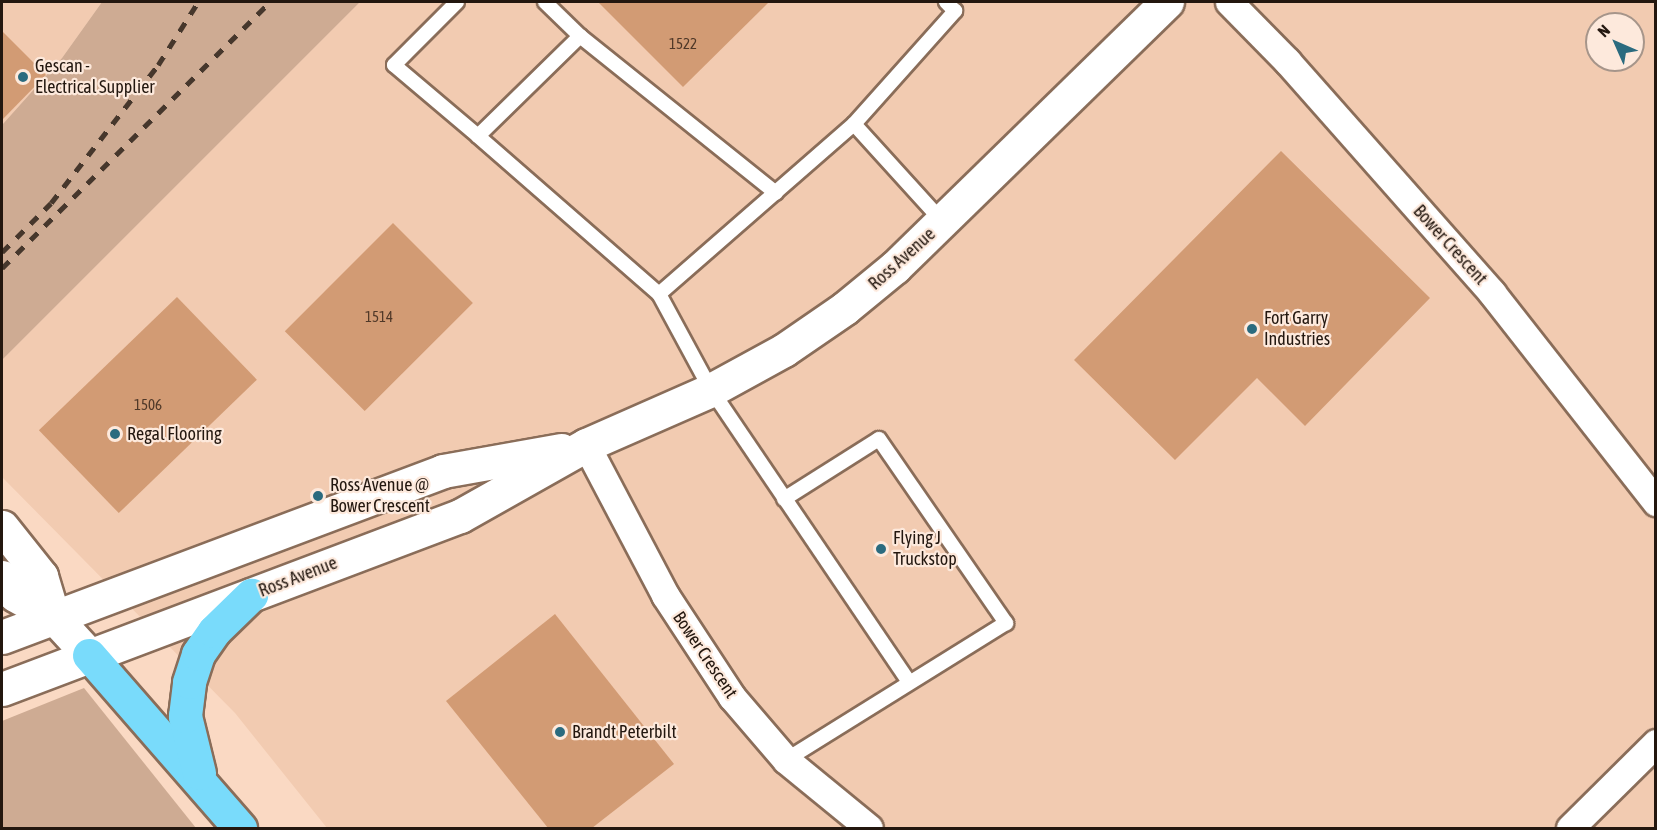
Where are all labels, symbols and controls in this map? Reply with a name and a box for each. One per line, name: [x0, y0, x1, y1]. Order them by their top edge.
north arrow: [1585, 12, 1645, 72]
text: N: [1594, 21, 1613, 40]
house number: 1522: [669, 35, 697, 53]
place label: Gescan - Electrical Supplier: [35, 56, 155, 98]
marker: Gescan - Electrical Supplier: [16, 70, 30, 84]
street label: Bower Crescent: [1409, 201, 1491, 289]
street label: Ross Avenue: [864, 223, 940, 295]
house number: 1514: [365, 308, 393, 326]
place label: Fort Garry Industries: [1264, 308, 1330, 350]
marker: Fort Garry Industries: [1245, 322, 1259, 336]
house number: 1506: [134, 396, 162, 414]
place label: Regal Flooring: [127, 423, 222, 445]
marker: Regal Flooring: [108, 427, 122, 441]
place label: Ross Avenue @ Bower Crescent: [330, 475, 430, 518]
marker: Ross Avenue @ Bower Crescent: [311, 489, 325, 503]
place label: Flying J Truckstop: [893, 528, 957, 570]
marker: Flying J Truckstop: [874, 542, 888, 556]
street label: Ross Avenue: [256, 552, 340, 602]
street label: Bower Crescent: [668, 608, 742, 702]
place label: Brandt Peterbilt: [572, 721, 677, 743]
marker: Brandt Peterbilt: [553, 725, 567, 739]

